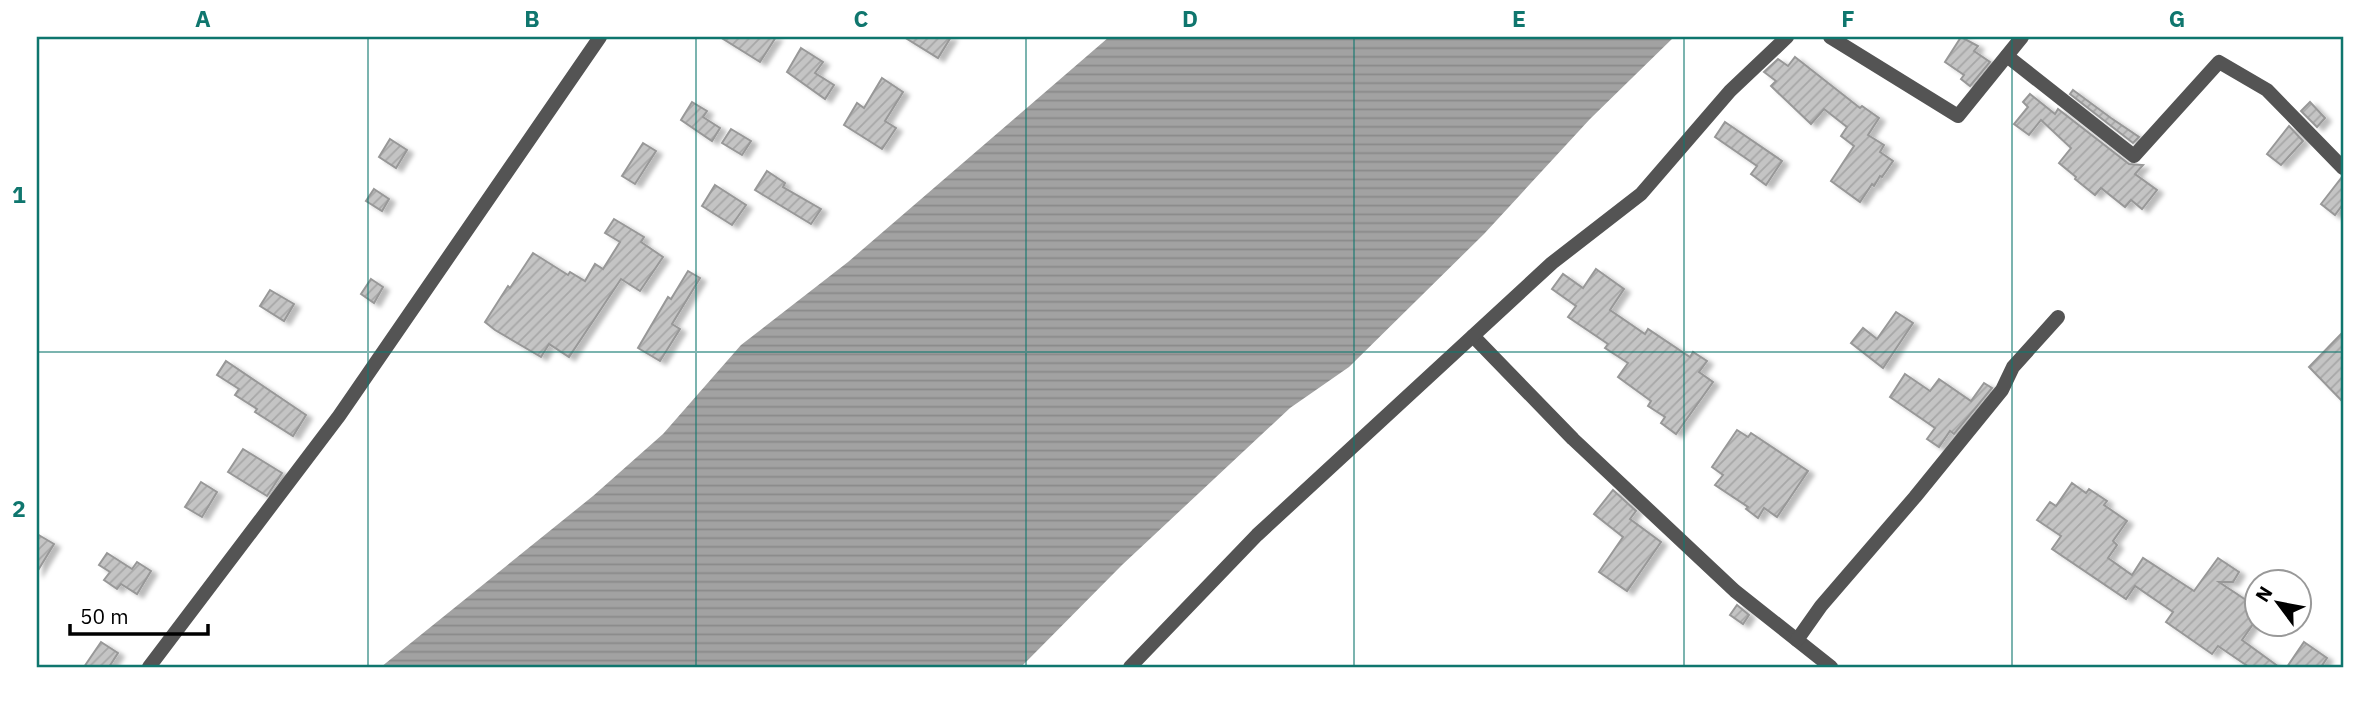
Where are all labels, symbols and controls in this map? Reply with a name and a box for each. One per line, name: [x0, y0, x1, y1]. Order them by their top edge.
text: A: [195, 3, 211, 33]
text: B: [524, 3, 540, 33]
text: C: [854, 3, 869, 33]
text: D: [1182, 3, 1198, 33]
text: E: [1512, 3, 1526, 33]
text: F: [1841, 3, 1855, 33]
text: G: [2169, 3, 2185, 33]
text: 1: [12, 179, 26, 209]
text: 2: [12, 493, 26, 523]
north arrow: [2244, 568, 2314, 638]
text: N: [2250, 582, 2277, 606]
scale bar: [70, 592, 208, 636]
text: 50 m: [80, 602, 129, 630]

